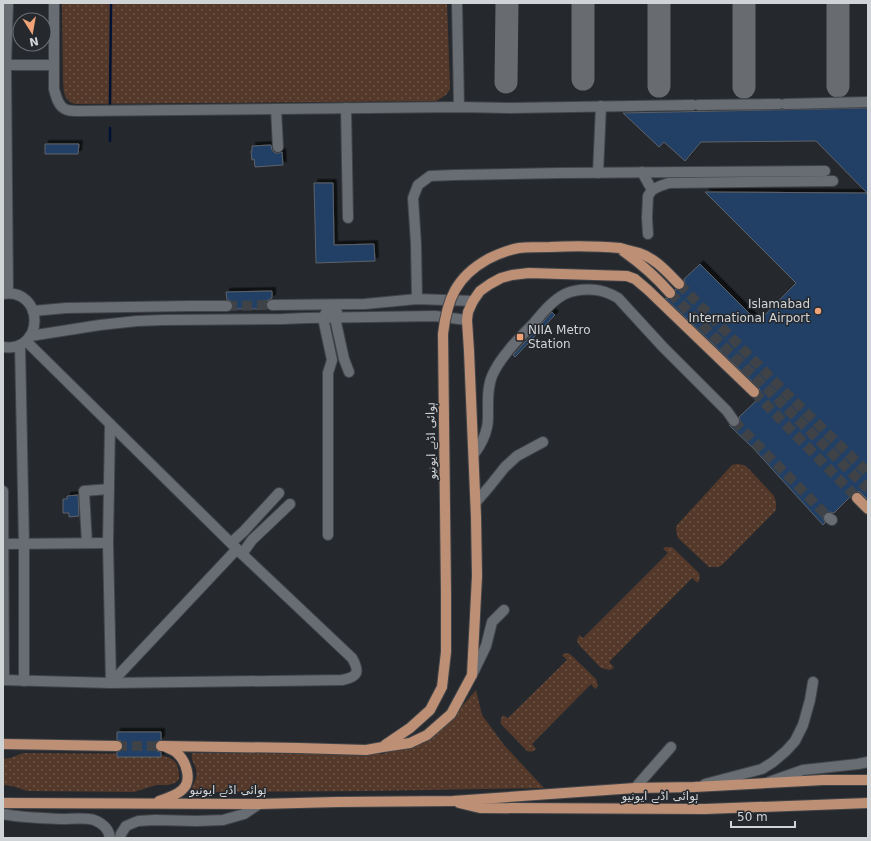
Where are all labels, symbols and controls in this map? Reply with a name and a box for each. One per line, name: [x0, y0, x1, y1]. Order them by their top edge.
north arrow: [12, 12, 52, 52]
text: N: [28, 34, 40, 49]
place label: Islamabad International Airport: [689, 297, 810, 325]
marker: Islamabad International Airport: [813, 306, 823, 316]
place label: NIIA Metro Station: [528, 323, 591, 351]
marker: NIIA Metro Station: [515, 332, 525, 342]
street label: ہوائی اڈے ایونیو: [423, 402, 440, 481]
street label: ہوائی اڈے ایونیو: [188, 783, 267, 798]
street label: ہوائی اڈے ایونیو: [620, 789, 699, 804]
scale bar: [731, 803, 795, 829]
text: 50 m: [737, 810, 768, 824]

